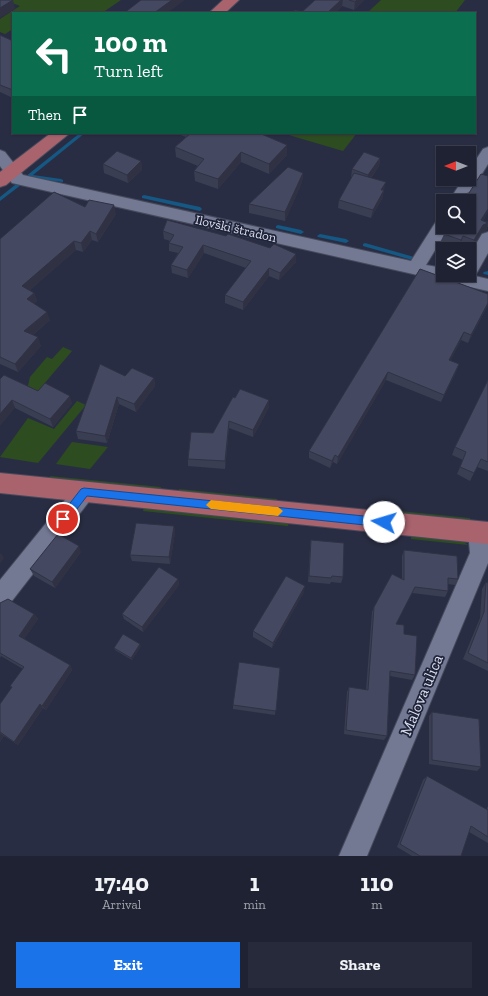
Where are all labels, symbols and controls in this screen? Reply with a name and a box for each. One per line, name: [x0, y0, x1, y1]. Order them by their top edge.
text: 100 m: [94, 26, 167, 59]
icon: left: [28, 28, 80, 80]
text: Turn left: [94, 60, 163, 82]
icon: arrive: [69, 104, 91, 126]
text: Then: [28, 106, 61, 124]
north arrow: [436, 146, 476, 186]
map controls: [436, 146, 476, 282]
button: search: [436, 194, 476, 234]
street label: Ilovški štradon: [194, 212, 279, 245]
button: layers: [436, 242, 476, 282]
position arrow: [363, 501, 405, 543]
pin: [46, 502, 80, 536]
icon: arrive: [52, 508, 74, 530]
street label: Malova ulica: [396, 652, 447, 739]
text: 17:40: [94, 868, 149, 897]
text: 1: [250, 868, 260, 897]
text: 110: [360, 868, 394, 897]
text: Arrival: [102, 897, 141, 912]
text: min: [244, 897, 266, 912]
text: m: [371, 897, 383, 912]
button: Exit: [16, 942, 240, 988]
button: Share: [248, 942, 472, 988]

